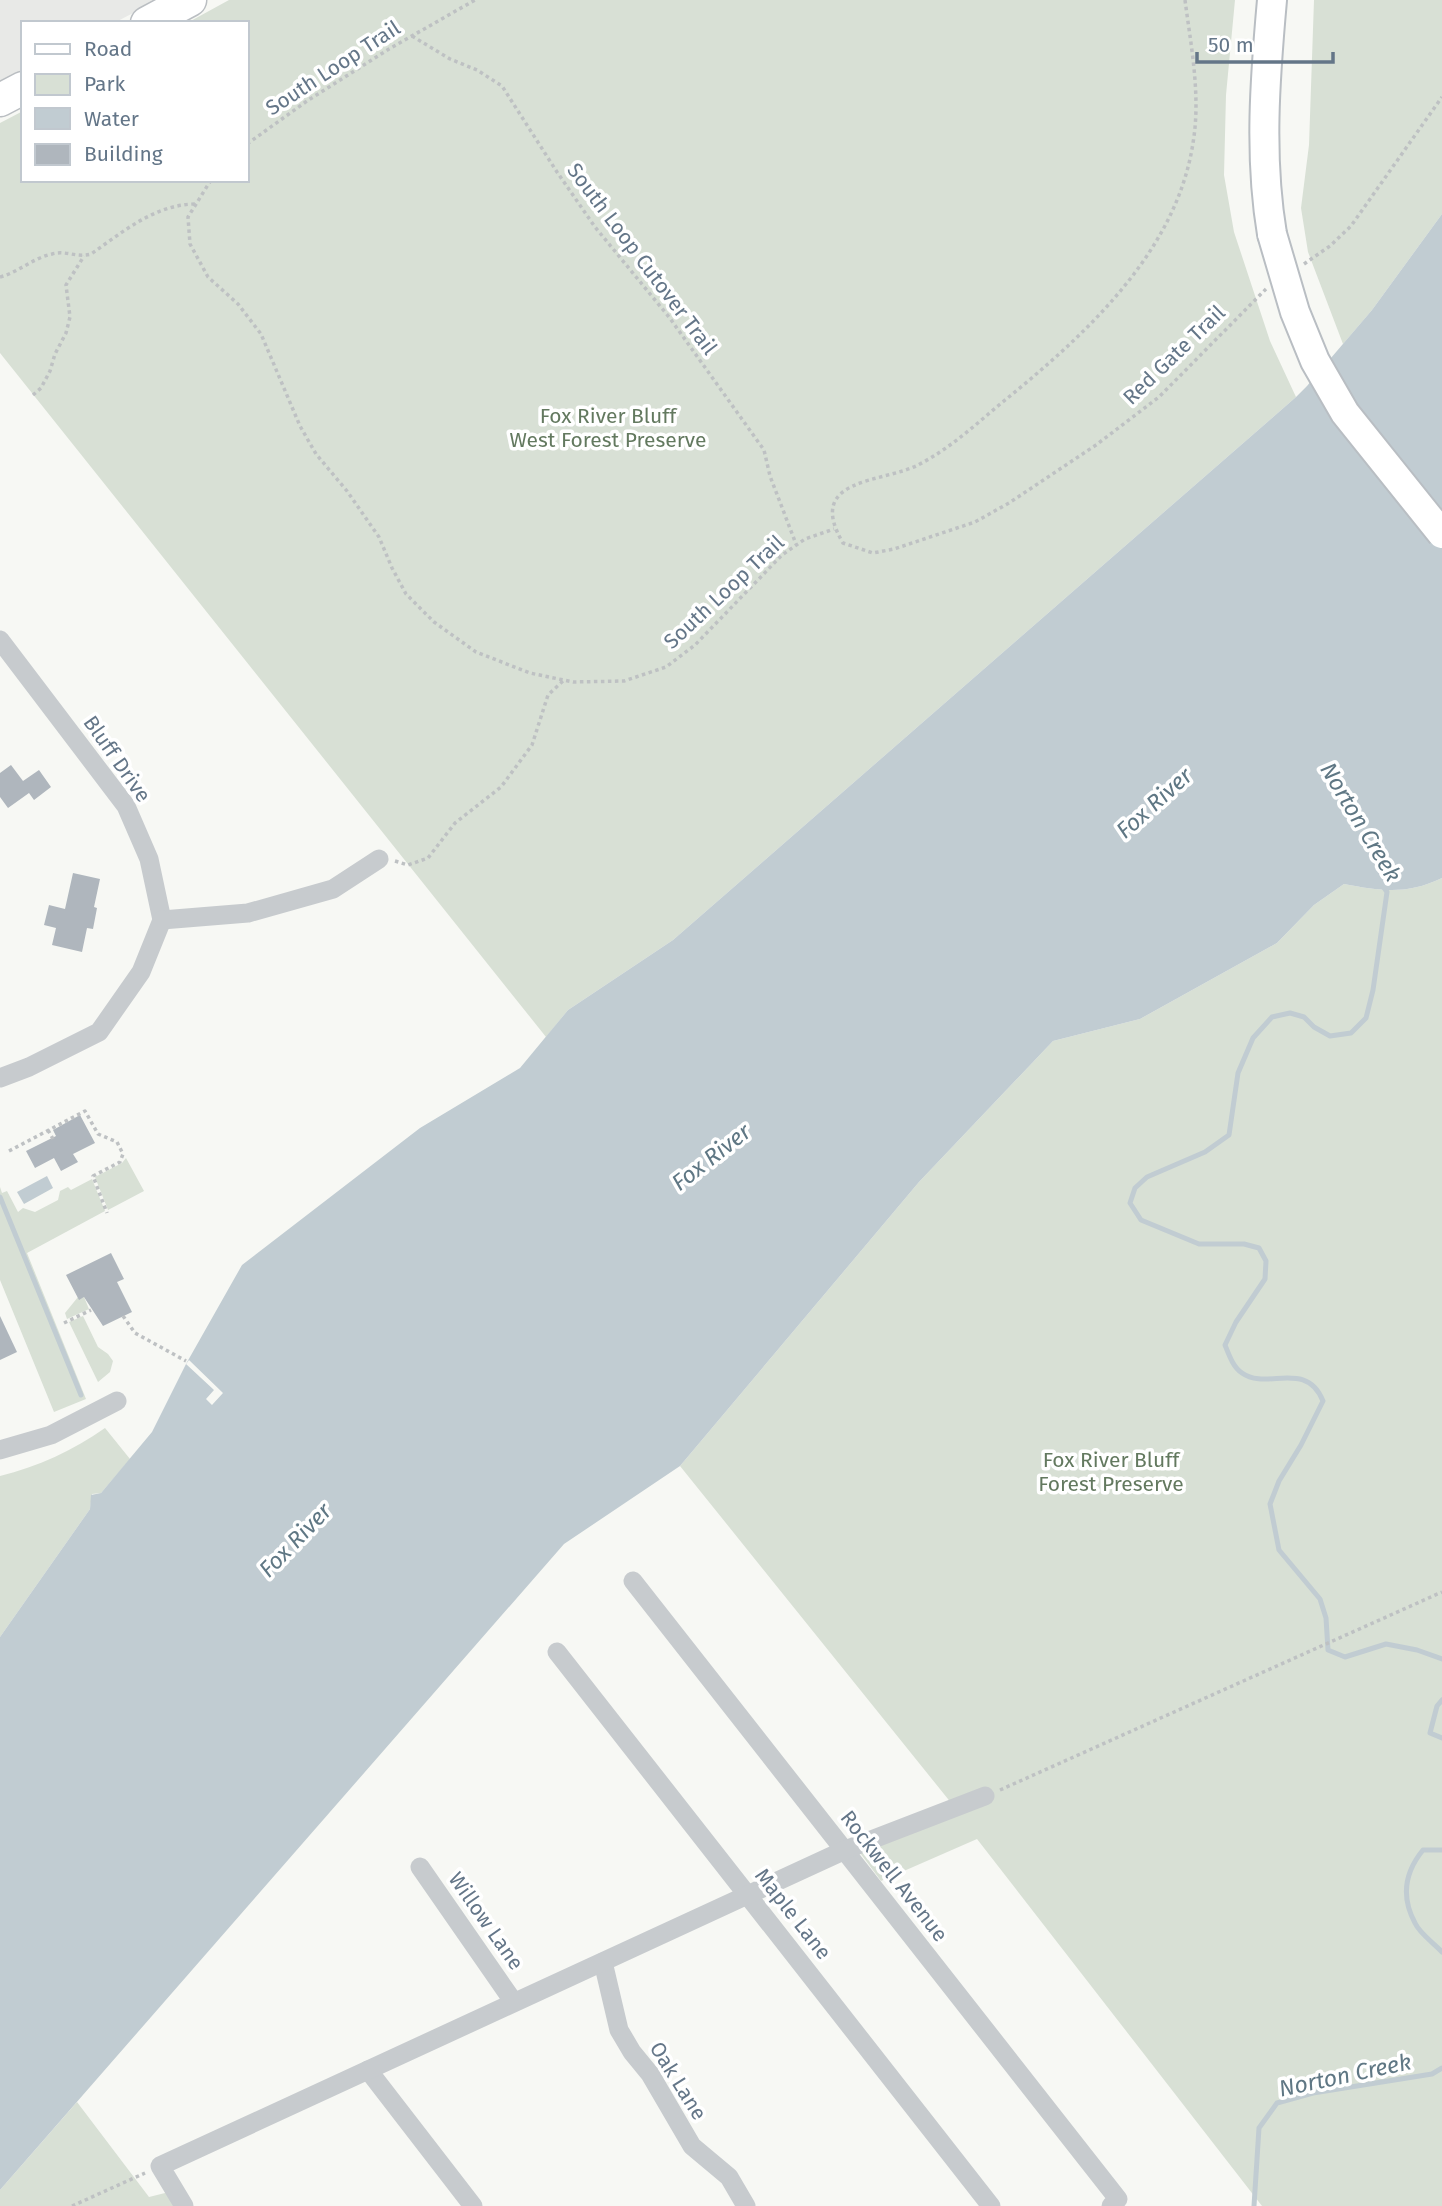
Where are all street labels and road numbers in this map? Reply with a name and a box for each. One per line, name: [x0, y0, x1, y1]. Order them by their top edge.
street label: South Loop Trail: [261, 15, 405, 121]
street label: South Loop Cutover Trail: [561, 158, 723, 360]
street label: Red Gate Trail: [1117, 300, 1231, 410]
street label: South Loop Trail: [658, 530, 790, 654]
street label: Bluff Drive: [78, 711, 156, 807]
street label: Rockwell Avenue: [835, 1805, 953, 1947]
street label: Maple Lane: [749, 1863, 837, 1965]
street label: Willow Lane: [443, 1867, 529, 1975]
street label: Oak Lane: [644, 2037, 712, 2125]

